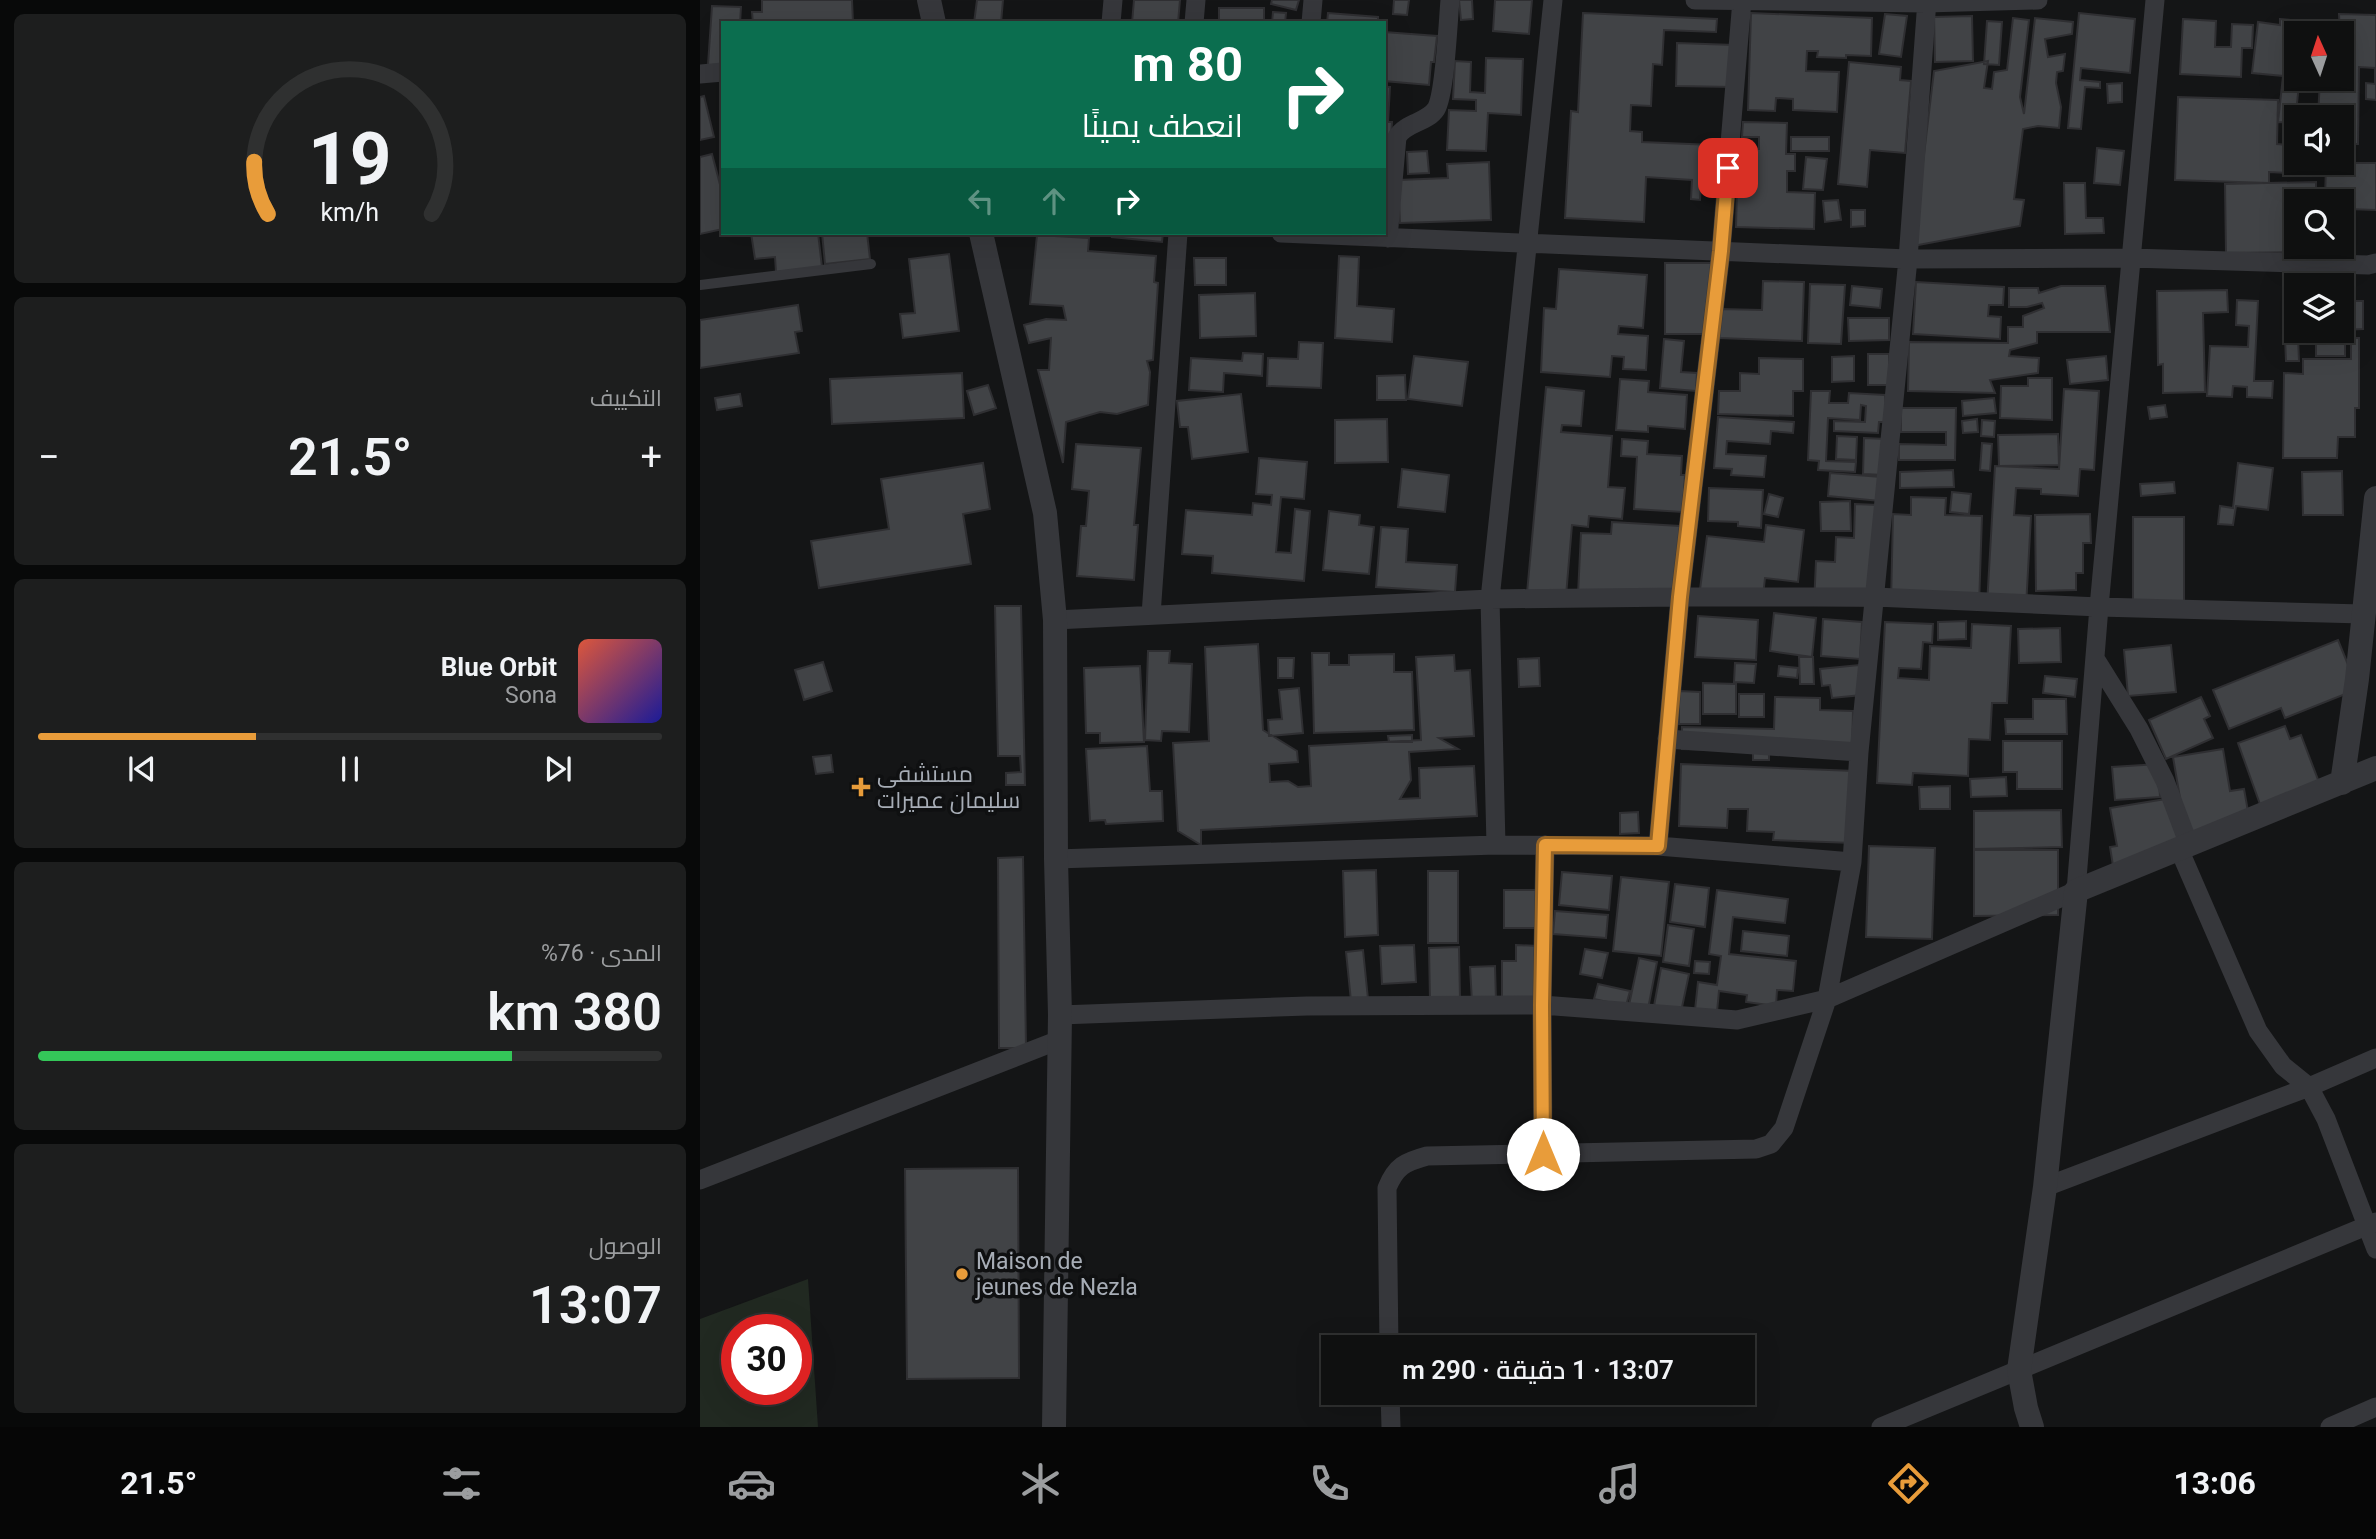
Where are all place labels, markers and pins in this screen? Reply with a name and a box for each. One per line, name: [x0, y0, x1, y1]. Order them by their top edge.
pin: [1698, 138, 1758, 198]
place label: مستشفى سليمان عميرات: [877, 761, 1020, 814]
marker: مستشفى سليمان عميرات: [851, 777, 871, 797]
place label: Maison de jeunes de Nezla: [975, 1248, 1138, 1301]
marker: Maison de jeunes de Nezla: [954, 1266, 970, 1282]

